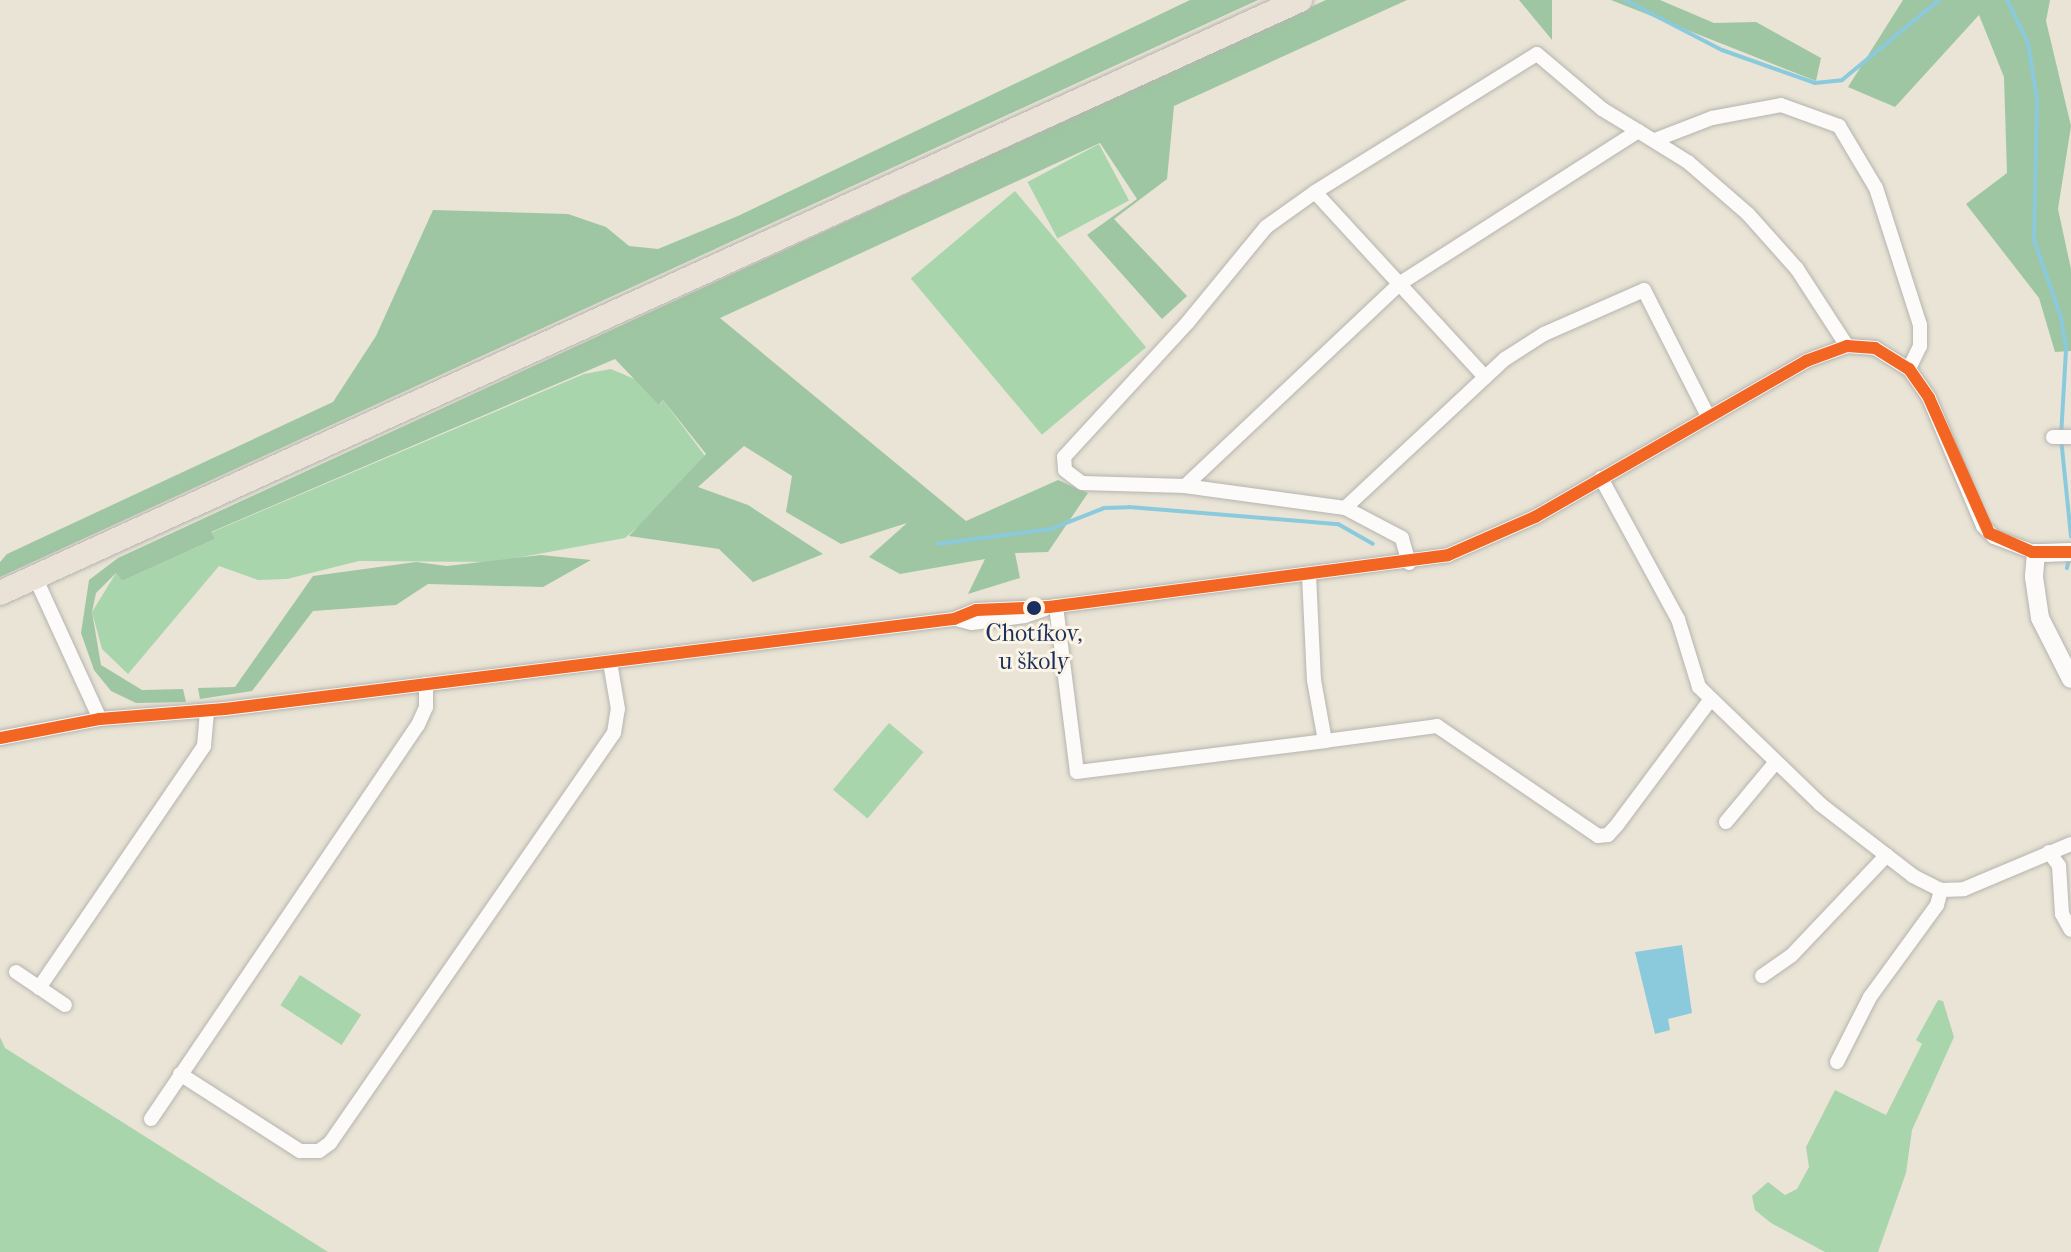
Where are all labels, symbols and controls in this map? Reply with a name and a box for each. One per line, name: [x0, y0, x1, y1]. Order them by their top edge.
marker: Chotíkov, u školy: [1026, 600, 1042, 616]
place label: Chotíkov, u školy: [986, 620, 1082, 676]

